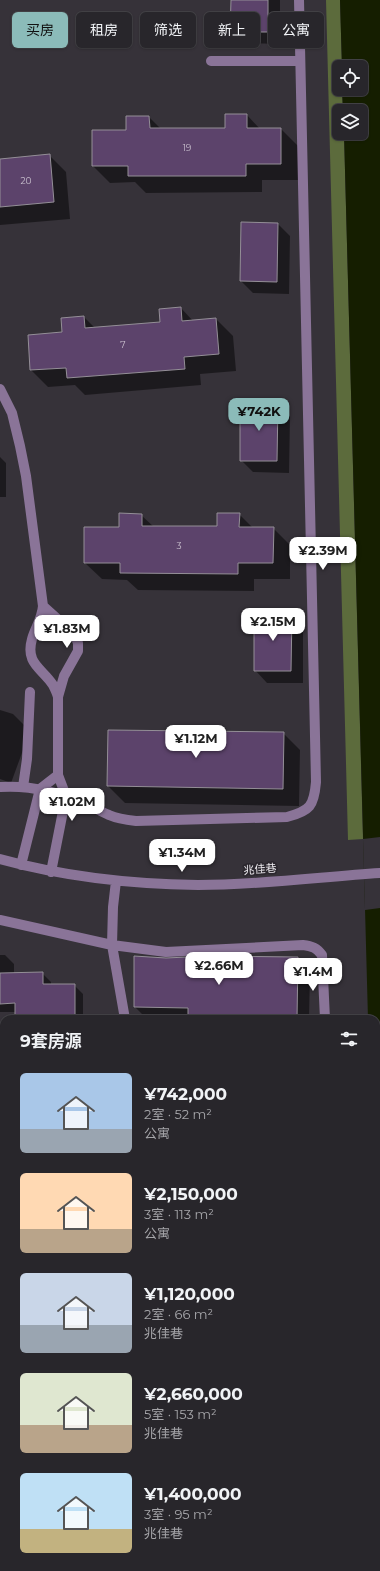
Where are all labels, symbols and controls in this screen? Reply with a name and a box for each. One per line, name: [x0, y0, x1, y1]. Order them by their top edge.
chip: 买房: [12, 12, 68, 48]
chip: 租房: [76, 12, 132, 48]
chip: 筛选: [140, 12, 196, 48]
chip: 新上: [204, 12, 260, 48]
chip: 公寓: [268, 12, 324, 48]
map controls: [332, 60, 368, 140]
button: locate: [332, 60, 368, 96]
button: layers: [332, 104, 368, 140]
house number: 19: [183, 142, 192, 153]
house number: 20: [20, 175, 32, 186]
house number: 7: [120, 339, 126, 350]
pin: ¥742K: [231, 398, 287, 432]
text: ¥742K: [237, 403, 281, 419]
pin: ¥2.39M: [290, 537, 356, 571]
house number: 3: [176, 540, 182, 551]
text: ¥2.39M: [298, 542, 348, 558]
pin: ¥2.15M: [240, 608, 306, 642]
text: ¥2.15M: [250, 613, 296, 629]
pin: ¥1.83M: [34, 615, 100, 649]
text: ¥1.83M: [43, 620, 91, 636]
pin: ¥1.12M: [163, 725, 229, 759]
text: ¥1.12M: [174, 730, 218, 746]
pin: ¥1.02M: [39, 788, 105, 822]
text: ¥1.02M: [48, 793, 96, 809]
pin: ¥1.34M: [149, 839, 215, 873]
text: ¥1.34M: [158, 844, 206, 860]
street label: 兆佳巷: [243, 861, 277, 877]
pin: ¥2.66M: [186, 952, 252, 986]
text: ¥2.66M: [194, 957, 244, 973]
pin: ¥1.4M: [285, 958, 341, 992]
text: ¥1.4M: [293, 963, 333, 979]
icon: filters: [338, 1028, 360, 1050]
text: 9套房源: [20, 1031, 82, 1051]
text: ¥742,000: [144, 1084, 227, 1104]
icon: home: [52, 1089, 100, 1137]
text: 2室 · 52 m²: [144, 1106, 212, 1122]
text: 公寓: [144, 1125, 170, 1141]
text: ¥2,150,000: [144, 1184, 238, 1204]
icon: home: [52, 1189, 100, 1237]
text: 3室 · 113 m²: [144, 1206, 214, 1222]
text: 公寓: [144, 1225, 170, 1241]
text: ¥1,120,000: [144, 1284, 235, 1304]
icon: home: [52, 1289, 100, 1337]
text: 2室 · 66 m²: [144, 1306, 213, 1322]
text: 兆佳巷: [144, 1325, 183, 1341]
text: ¥2,660,000: [144, 1384, 243, 1404]
icon: home: [52, 1389, 100, 1437]
text: 5室 · 153 m²: [144, 1406, 217, 1422]
text: 兆佳巷: [144, 1425, 183, 1441]
text: ¥1,400,000: [144, 1484, 242, 1504]
icon: home: [52, 1489, 100, 1537]
text: 3室 · 95 m²: [144, 1506, 212, 1522]
text: 兆佳巷: [144, 1525, 183, 1541]

